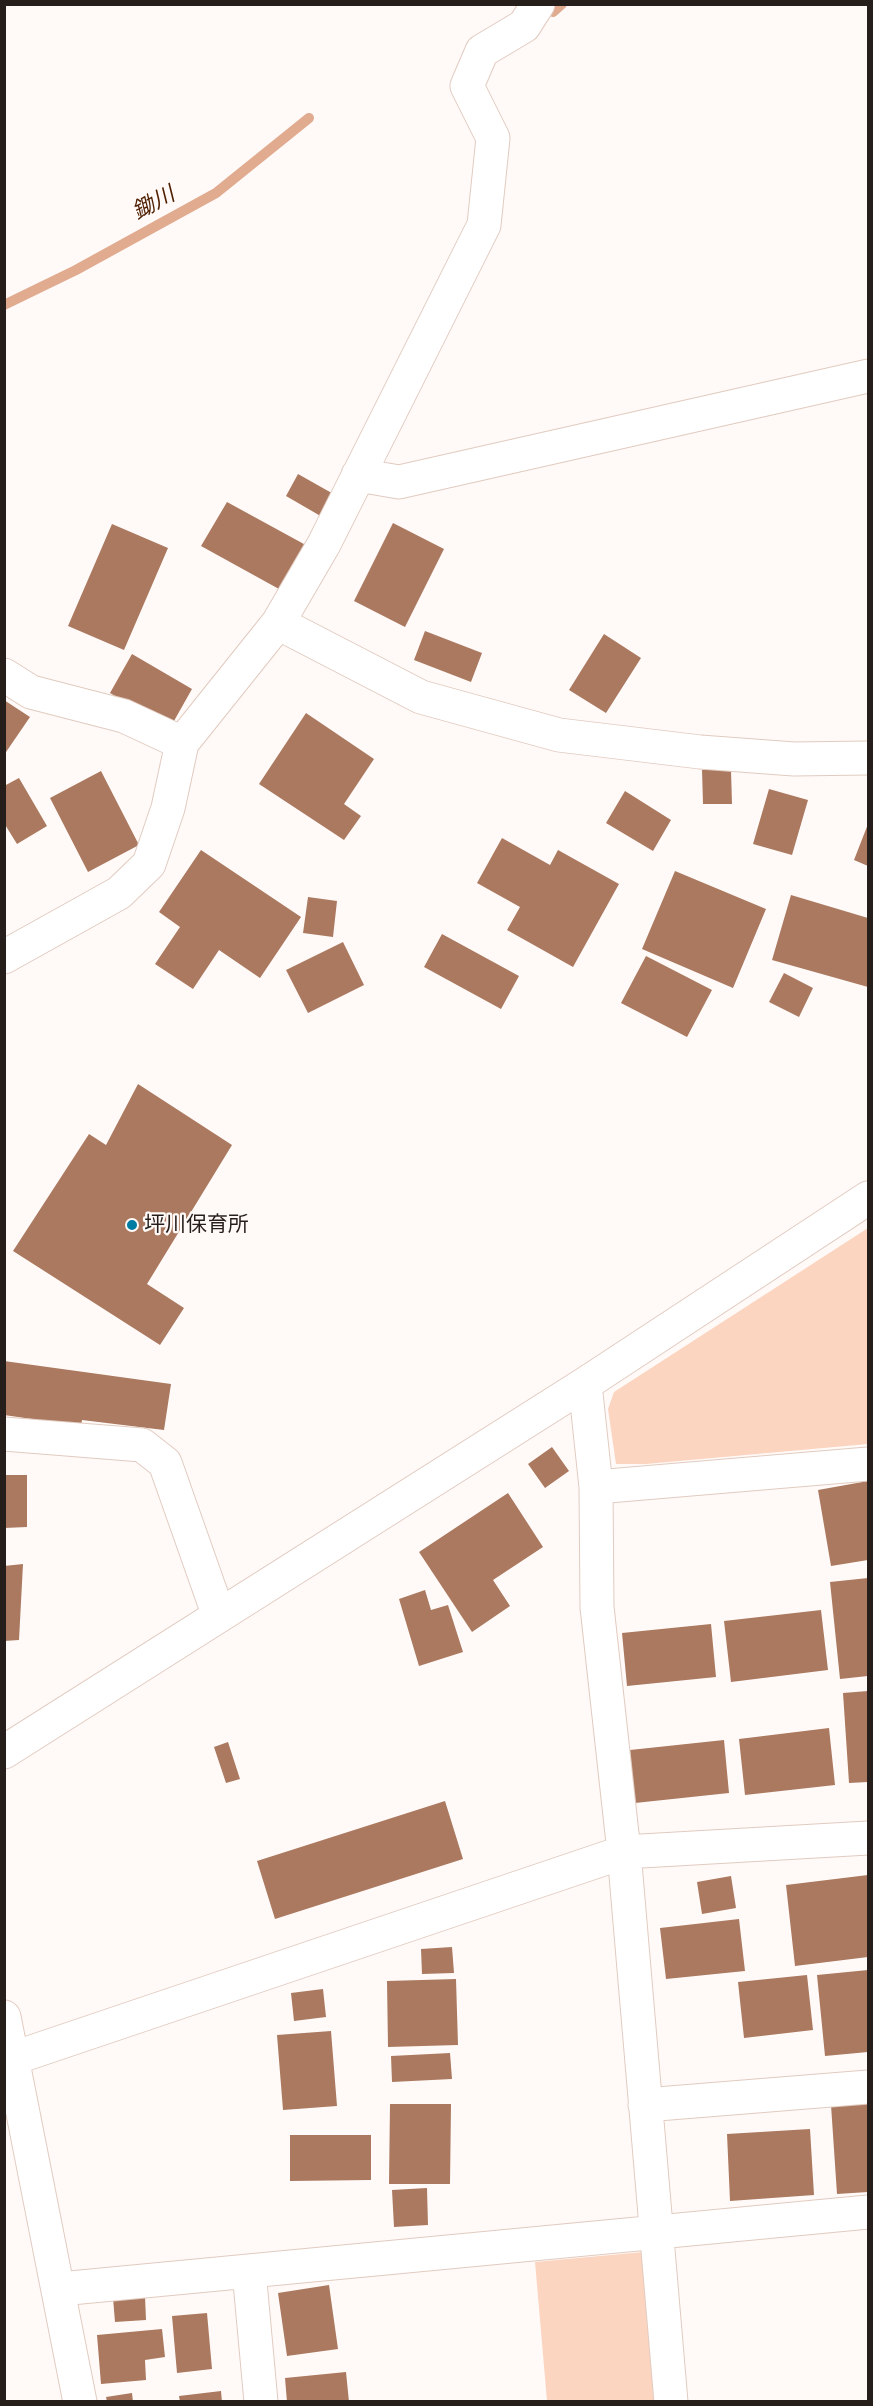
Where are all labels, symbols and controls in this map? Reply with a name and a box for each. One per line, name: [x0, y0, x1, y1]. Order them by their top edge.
water label: 鋤川: [128, 182, 180, 226]
place label: 坪川保育所: [144, 1212, 249, 1238]
marker: 坪川保育所: [125, 1218, 139, 1232]

